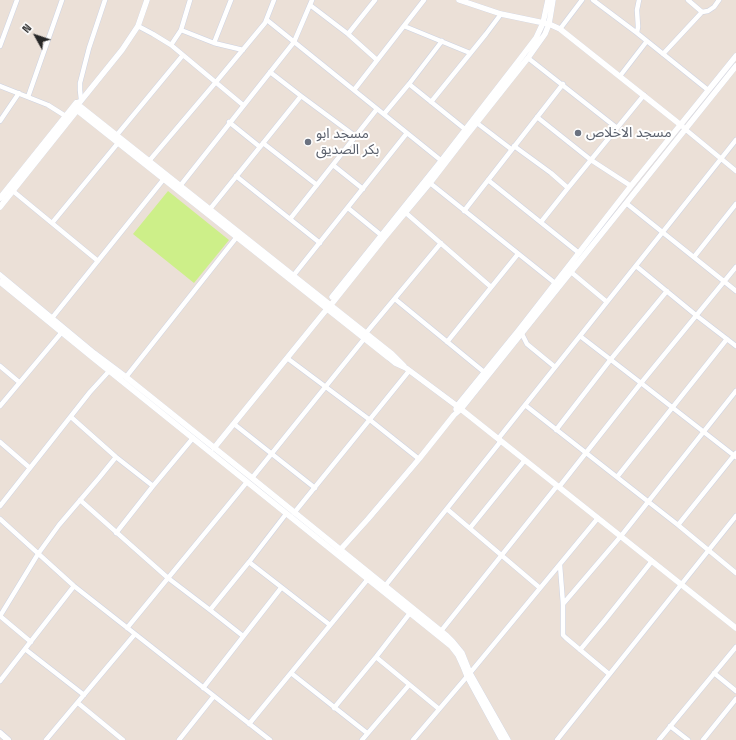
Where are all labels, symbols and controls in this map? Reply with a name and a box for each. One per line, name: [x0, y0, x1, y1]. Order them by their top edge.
north arrow: [16, 16, 56, 56]
text: N: [19, 21, 35, 36]
place label: مسجد الاخلاص: [586, 125, 672, 141]
place label: مسجد ابو بكر الصديق: [316, 126, 379, 158]
marker: مسجد الاخلاص: [573, 128, 583, 138]
marker: مسجد ابو بكر الصديق: [303, 137, 313, 147]

